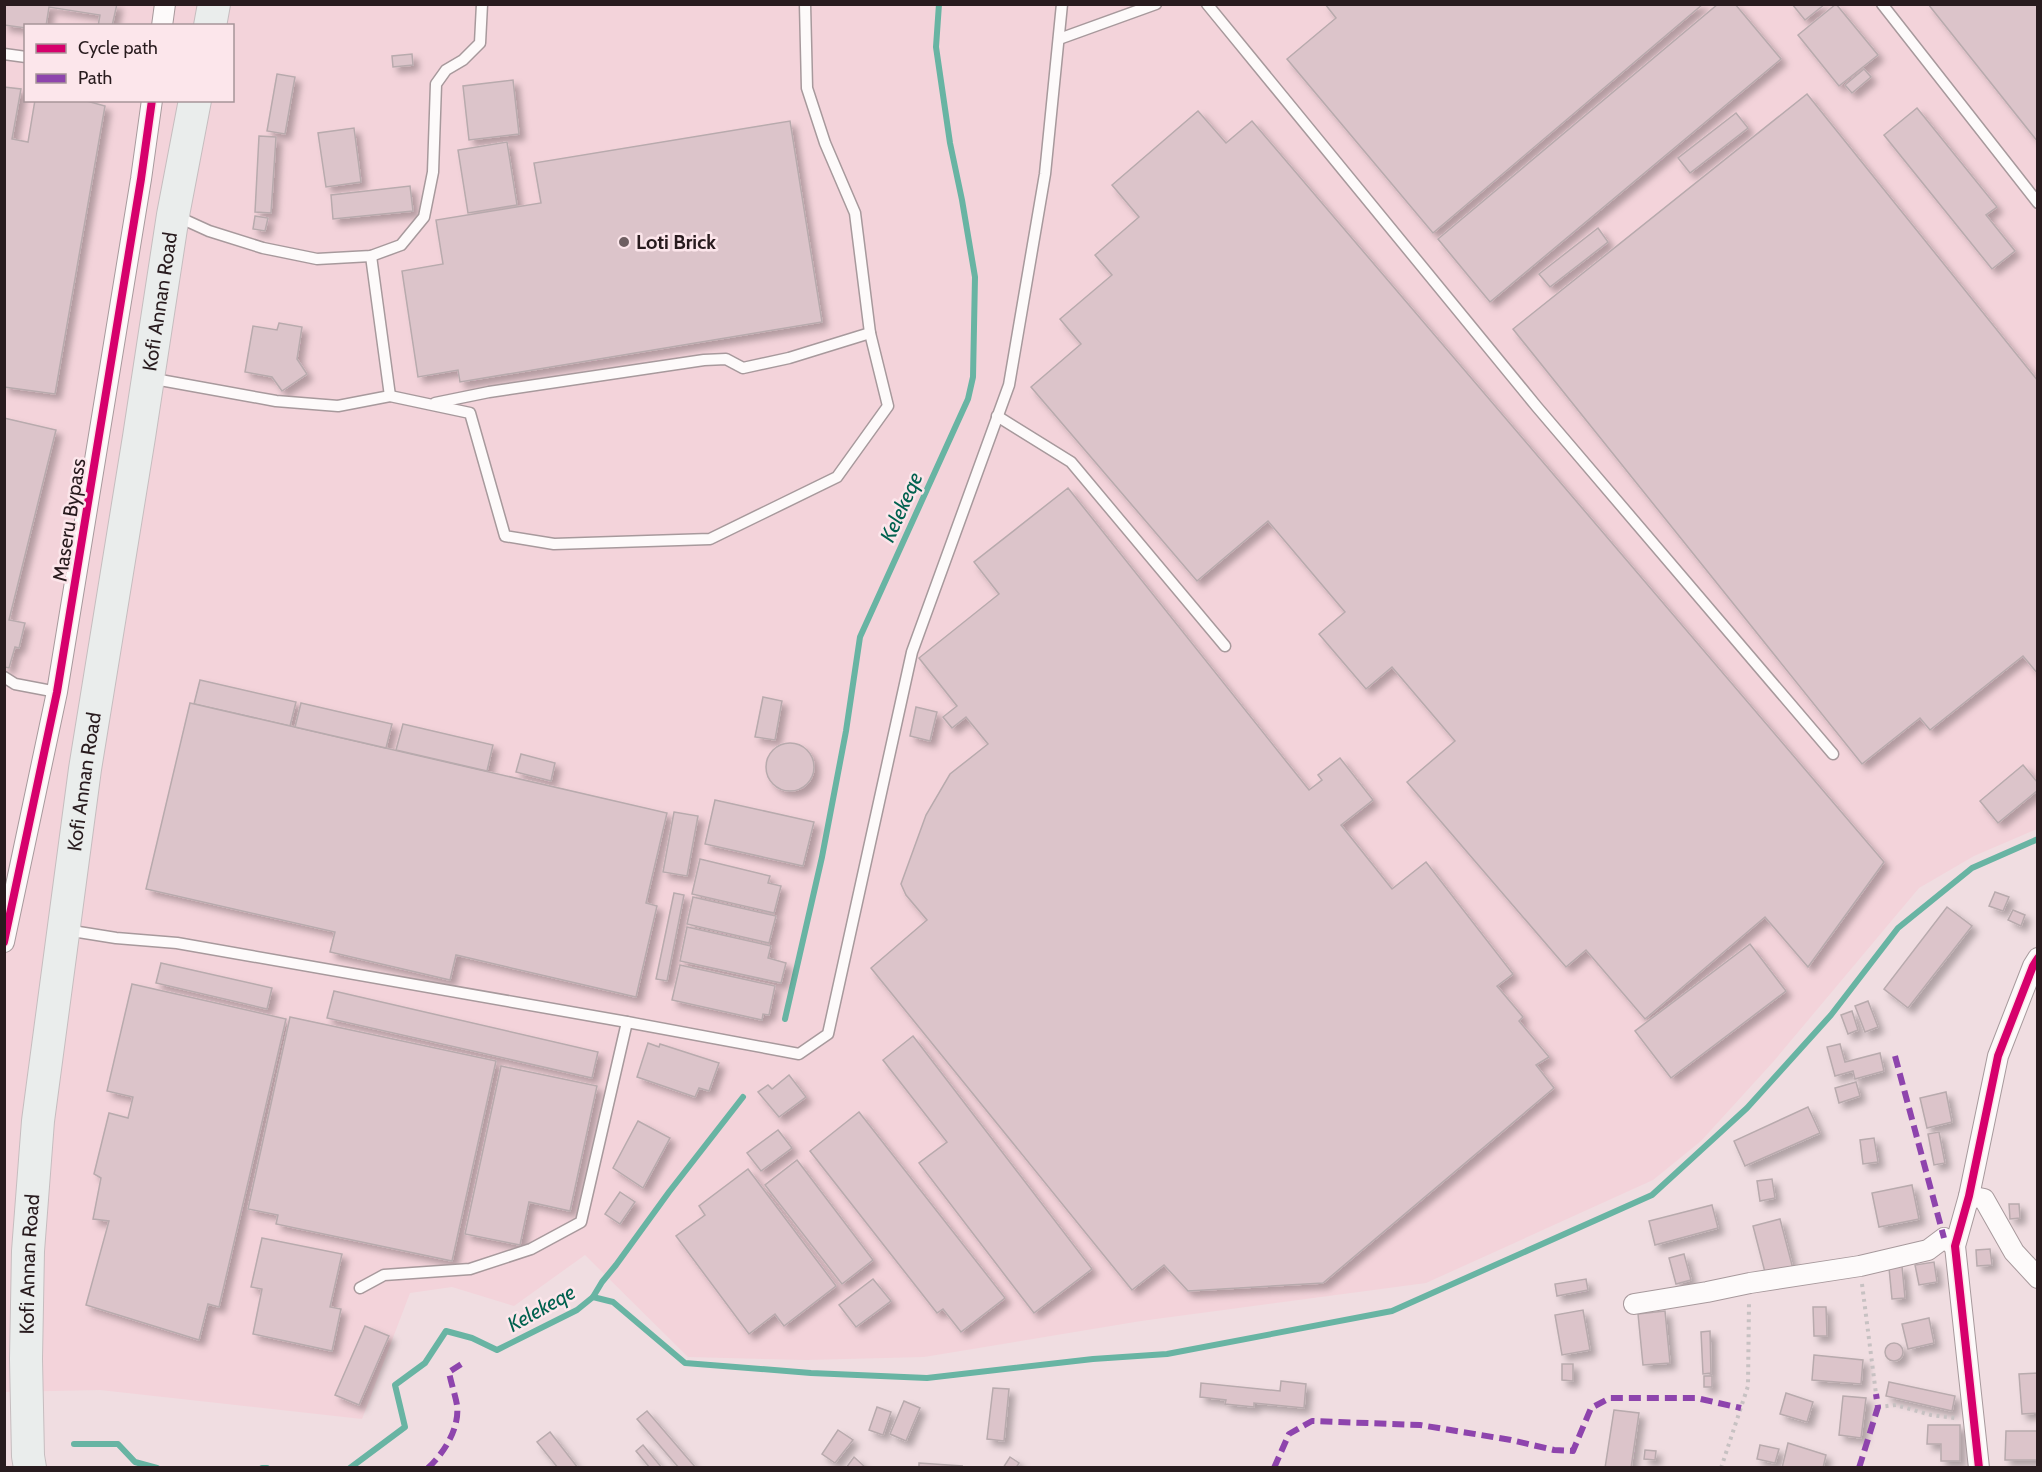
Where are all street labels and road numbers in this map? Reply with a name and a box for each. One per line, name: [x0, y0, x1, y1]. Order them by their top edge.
street label: Kofi Annan Road: [137, 230, 182, 373]
street label: Maseru Bypass: [47, 457, 91, 583]
street label: Kofi Annan Road: [62, 710, 106, 853]
street label: Kofi Annan Road: [14, 1193, 44, 1335]

